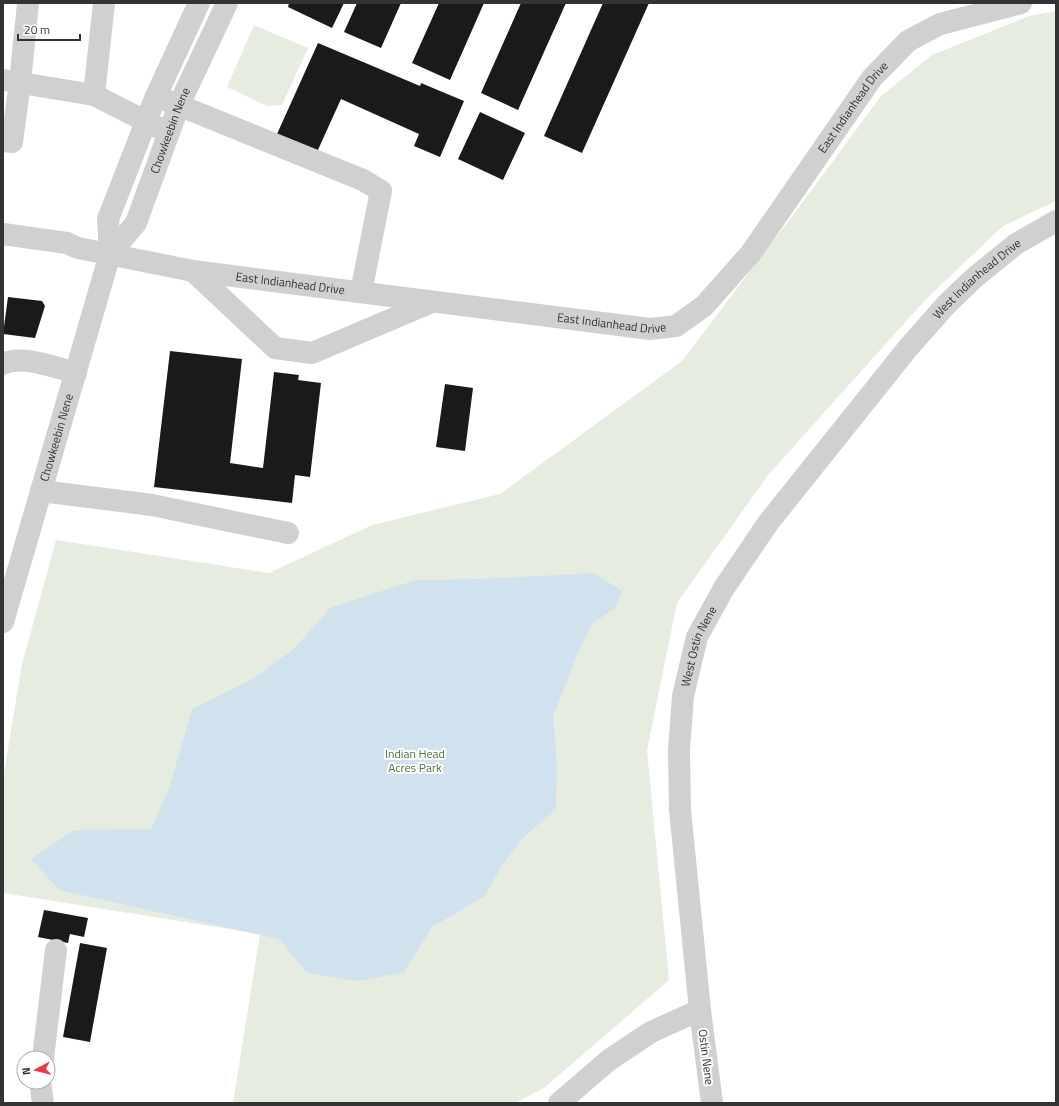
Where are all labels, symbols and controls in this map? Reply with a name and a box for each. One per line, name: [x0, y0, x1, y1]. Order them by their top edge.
scale bar: [18, 16, 80, 42]
text: 20 m: [24, 20, 50, 39]
street label: East Indianhead Drive: [813, 57, 892, 157]
street label: Chowkeebin Nene: [145, 84, 195, 176]
street label: West Indianhead Drive: [928, 233, 1024, 323]
street label: East Indianhead Drive: [235, 267, 346, 299]
street label: East Indianhead Drive: [556, 307, 667, 338]
street label: Chowkeebin Nene: [34, 391, 78, 484]
street label: West Ostin Nene: [675, 602, 721, 689]
park label: Indian Head Acres Park: [385, 744, 445, 777]
street label: Ostin Nene: [694, 1028, 719, 1086]
north arrow: [16, 1050, 56, 1090]
text: N: [18, 1066, 34, 1076]

